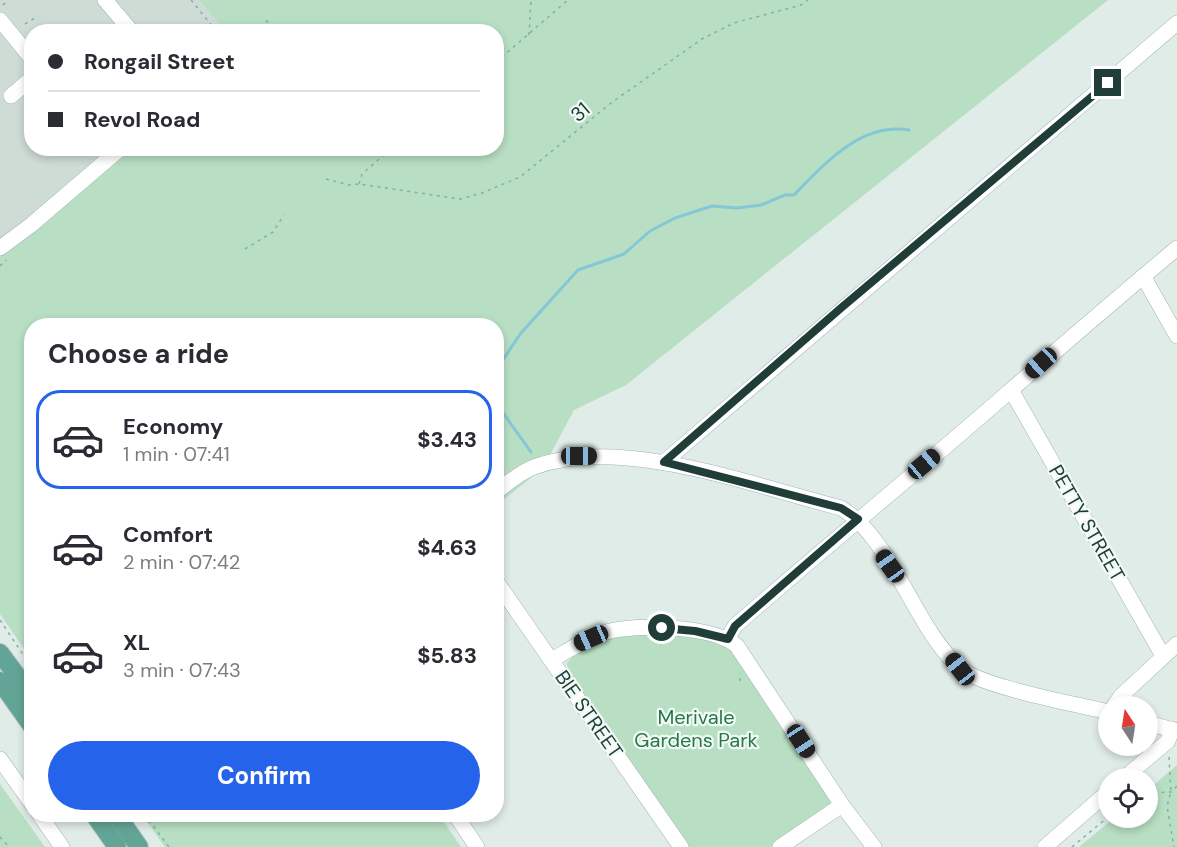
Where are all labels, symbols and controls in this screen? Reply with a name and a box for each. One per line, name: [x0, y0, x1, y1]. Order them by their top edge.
text: Rongail Street: [84, 47, 235, 76]
route end: [1094, 69, 1121, 96]
street label: 31: [565, 96, 595, 128]
text: Revol Road: [84, 105, 200, 134]
text: Choose a ride: [48, 336, 229, 371]
car: [1022, 344, 1060, 382]
text: Economy: [123, 412, 223, 441]
icon: car: [51, 413, 105, 467]
text: $3.43: [417, 425, 477, 454]
text: 1 min · 07:41: [123, 441, 230, 467]
car: [904, 446, 944, 482]
car: [561, 447, 597, 465]
street label: PETTY STREET: [1043, 460, 1131, 586]
text: Comfort: [123, 520, 213, 549]
icon: car: [51, 521, 105, 575]
text: $4.63: [417, 533, 477, 562]
car: [872, 546, 908, 586]
text: 2 min · 07:42: [123, 549, 240, 575]
route start: [648, 614, 675, 641]
car: [571, 622, 611, 654]
text: XL: [123, 628, 150, 657]
icon: car: [51, 629, 105, 683]
text: $5.83: [417, 641, 477, 670]
car: [942, 649, 978, 689]
text: 3 min · 07:43: [123, 657, 241, 683]
street label: BIE STREET: [549, 665, 629, 763]
north arrow: [1098, 696, 1158, 756]
map controls: [1098, 696, 1158, 828]
park label: Merivale Gardens Park: [634, 704, 758, 753]
car: [784, 721, 818, 761]
button: Confirm: [48, 741, 480, 810]
button: locate: [1098, 768, 1158, 828]

